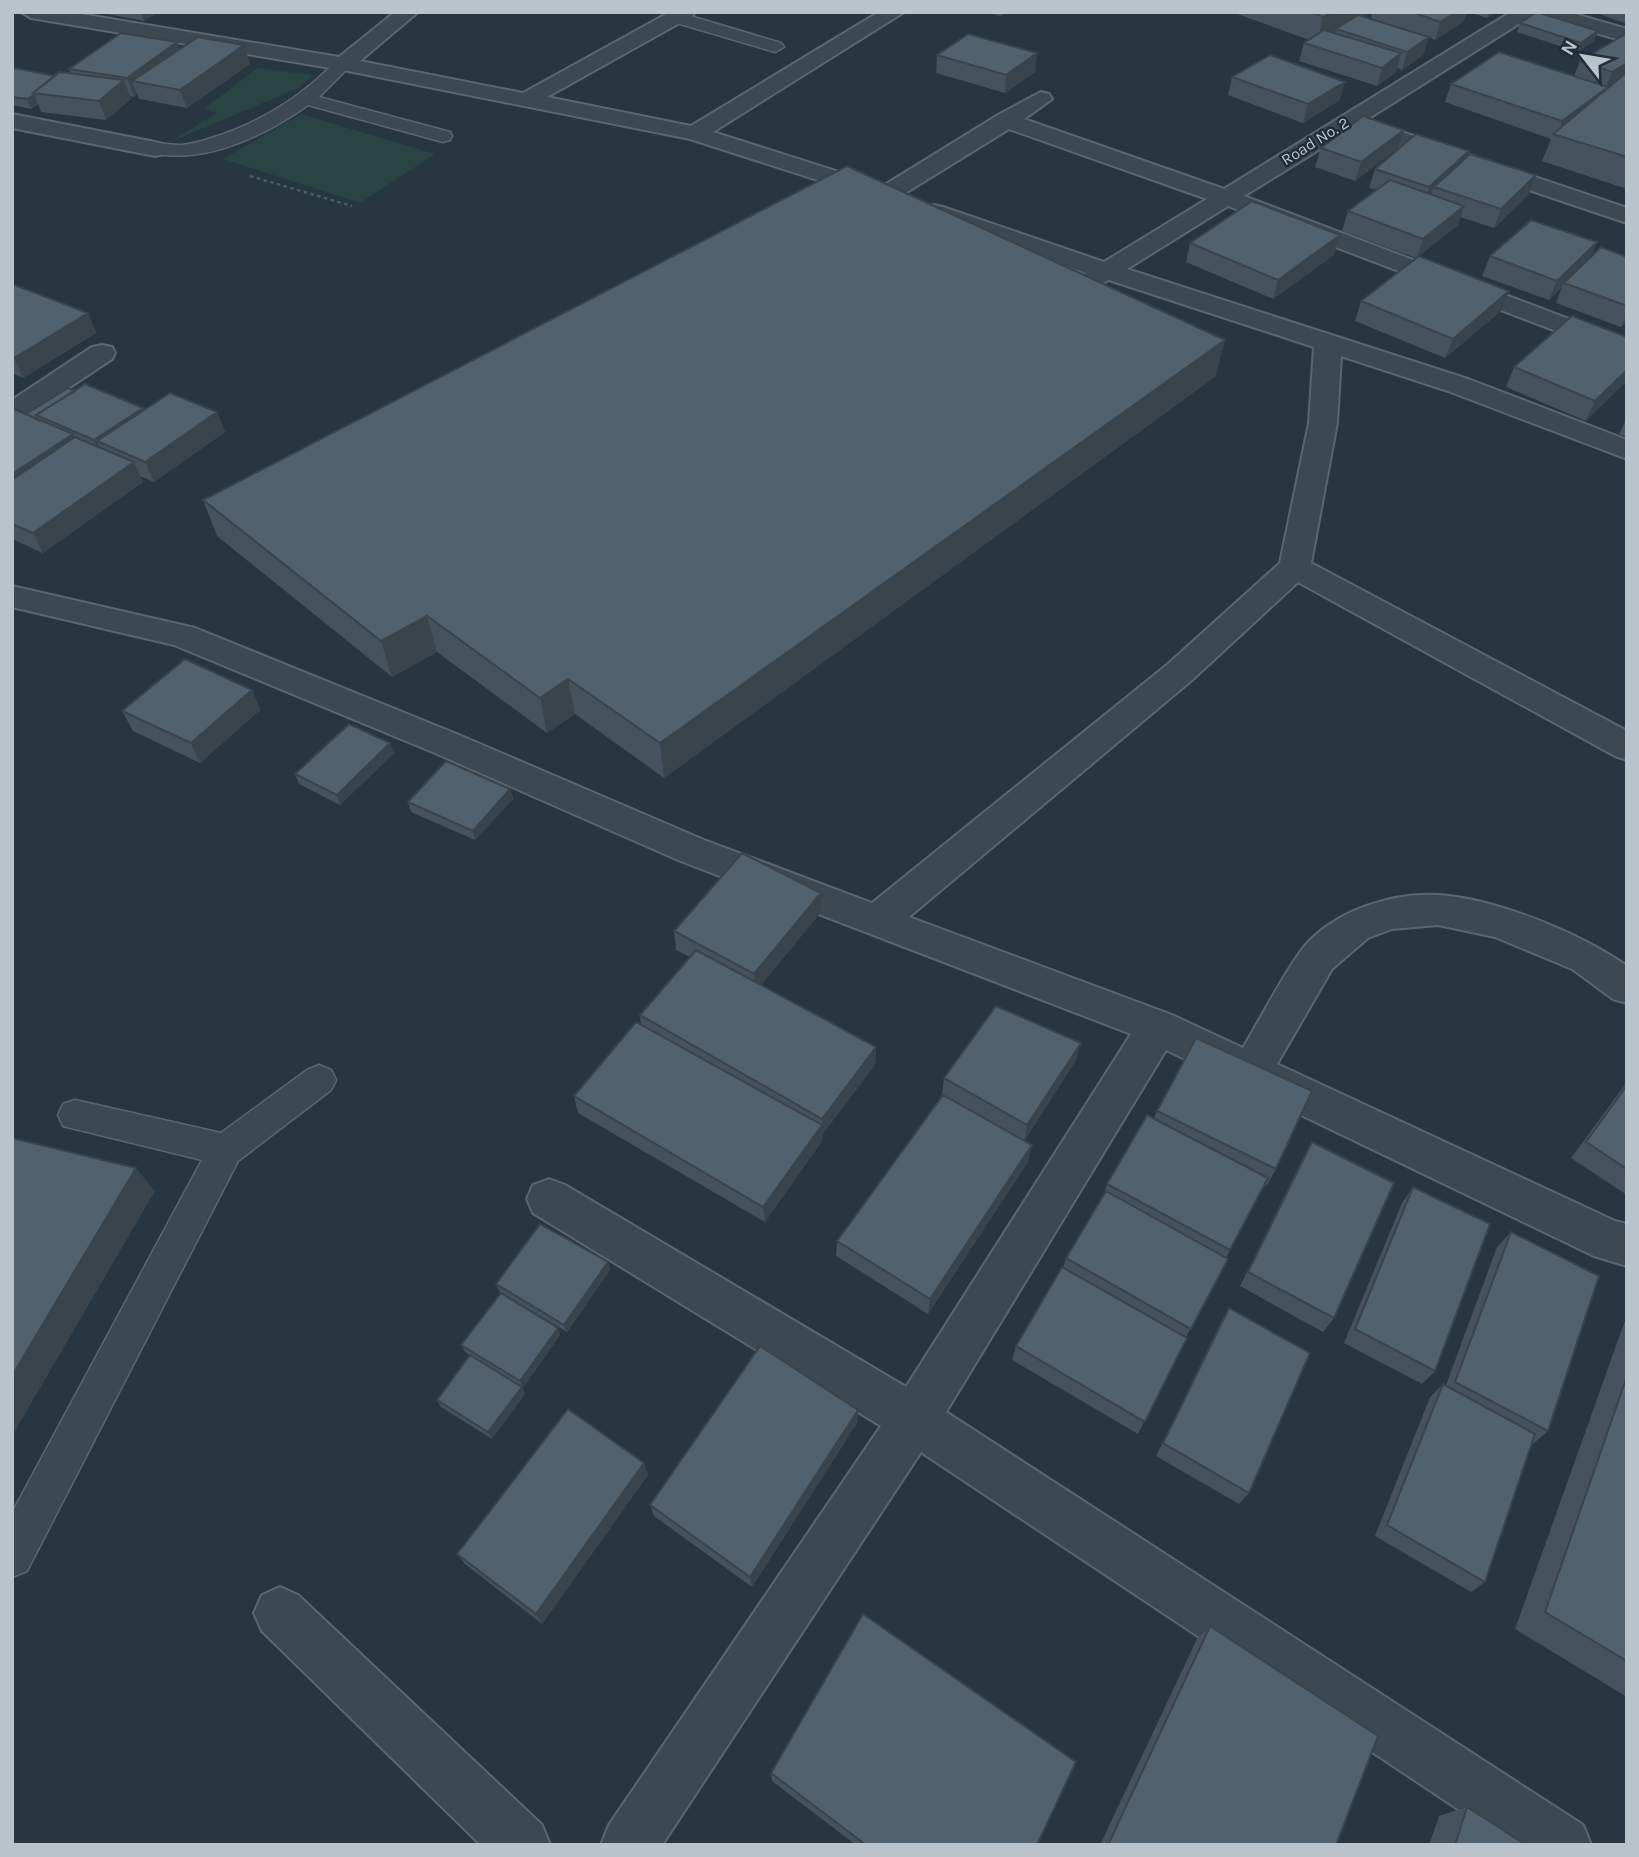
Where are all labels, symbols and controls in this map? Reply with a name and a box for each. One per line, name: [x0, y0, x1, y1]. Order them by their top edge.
north arrow: [1548, 21, 1618, 91]
text: N: [1556, 36, 1582, 59]
street label: Road No. 2: [1278, 113, 1352, 169]

